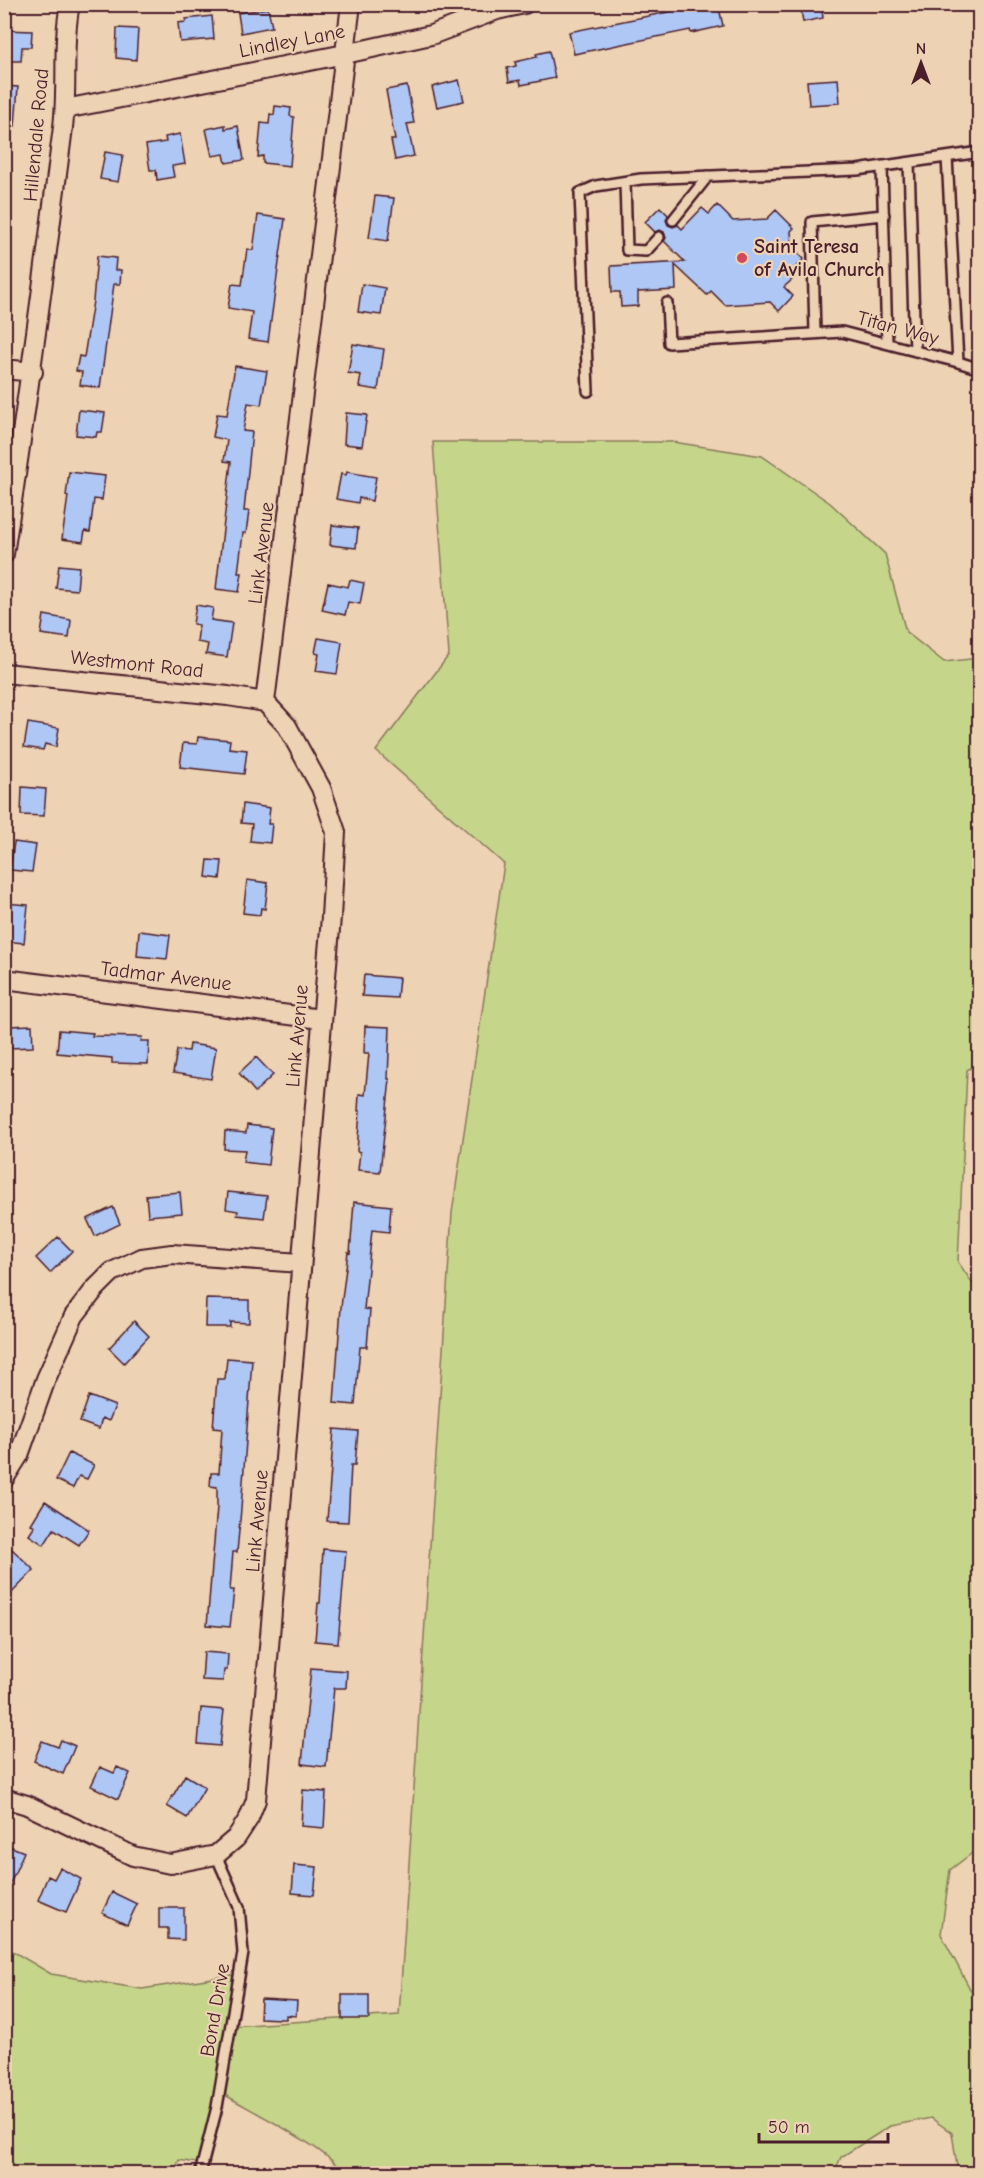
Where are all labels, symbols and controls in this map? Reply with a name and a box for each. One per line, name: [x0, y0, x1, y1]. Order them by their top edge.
street label: Lindley Lane: [237, 19, 347, 63]
north arrow: [891, 33, 951, 93]
text: N: [916, 40, 926, 58]
street label: Hillendale Road: [19, 67, 53, 203]
place label: Saint Teresa of Avila Church: [754, 235, 885, 281]
marker: Saint Teresa of Avila Church: [735, 251, 749, 265]
street label: Titan Way: [855, 306, 941, 350]
street label: Link Avenue: [243, 501, 279, 605]
street label: Westmont Road: [69, 646, 205, 682]
street label: Tadmar Avenue: [99, 957, 233, 995]
street label: Link Avenue: [281, 984, 313, 1088]
street label: Link Avenue: [241, 1469, 273, 1573]
street label: Bond Drive: [195, 1962, 235, 2058]
scale bar: [759, 2106, 888, 2144]
text: 50 m: [768, 2117, 810, 2138]

